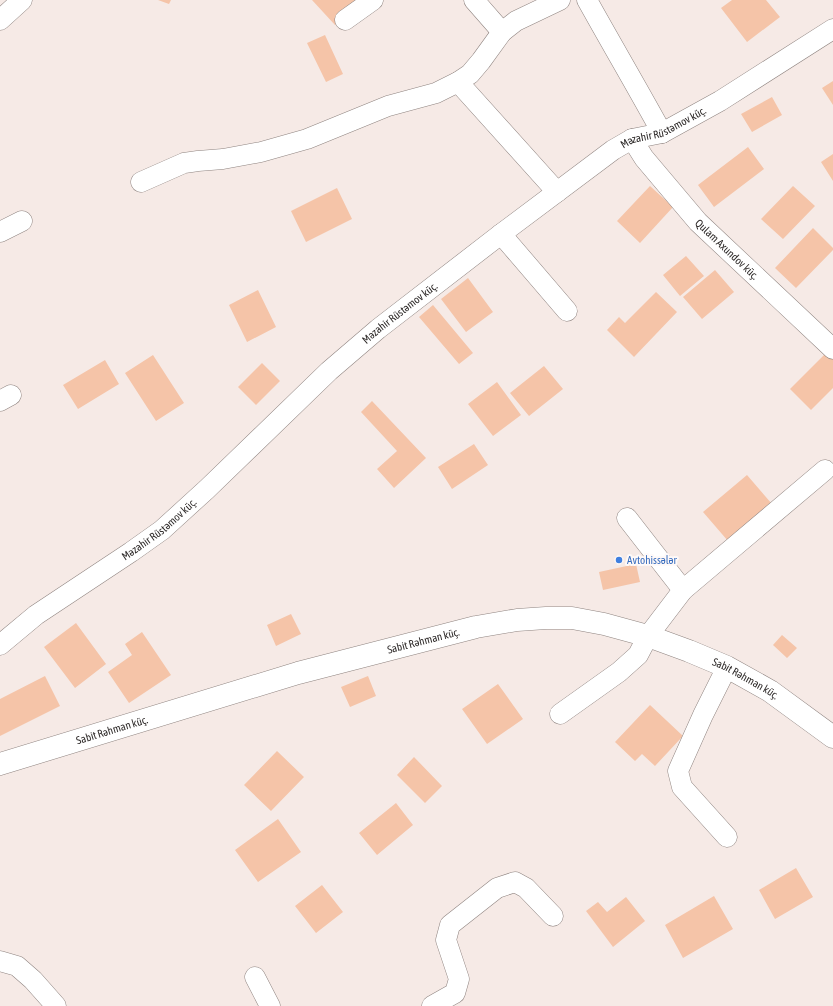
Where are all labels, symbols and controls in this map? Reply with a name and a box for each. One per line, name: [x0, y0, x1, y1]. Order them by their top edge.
street label: Məzahir Rüstəmov küç.: [618, 104, 708, 150]
street label: Qulam Axundov küç.: [693, 217, 761, 282]
street label: Məzahir Rüstəmov küç.: [360, 280, 439, 346]
street label: Məzahir Rüstəmov küç.: [119, 496, 199, 562]
place label: Avtohissələr: [627, 554, 678, 566]
marker: Avtohissələr: [614, 555, 624, 565]
street label: Sabit Rəhman küç.: [386, 626, 461, 656]
street label: Sabit Rəhman küç.: [711, 656, 781, 702]
street label: Sabit Rəhman küç.: [75, 713, 149, 746]

